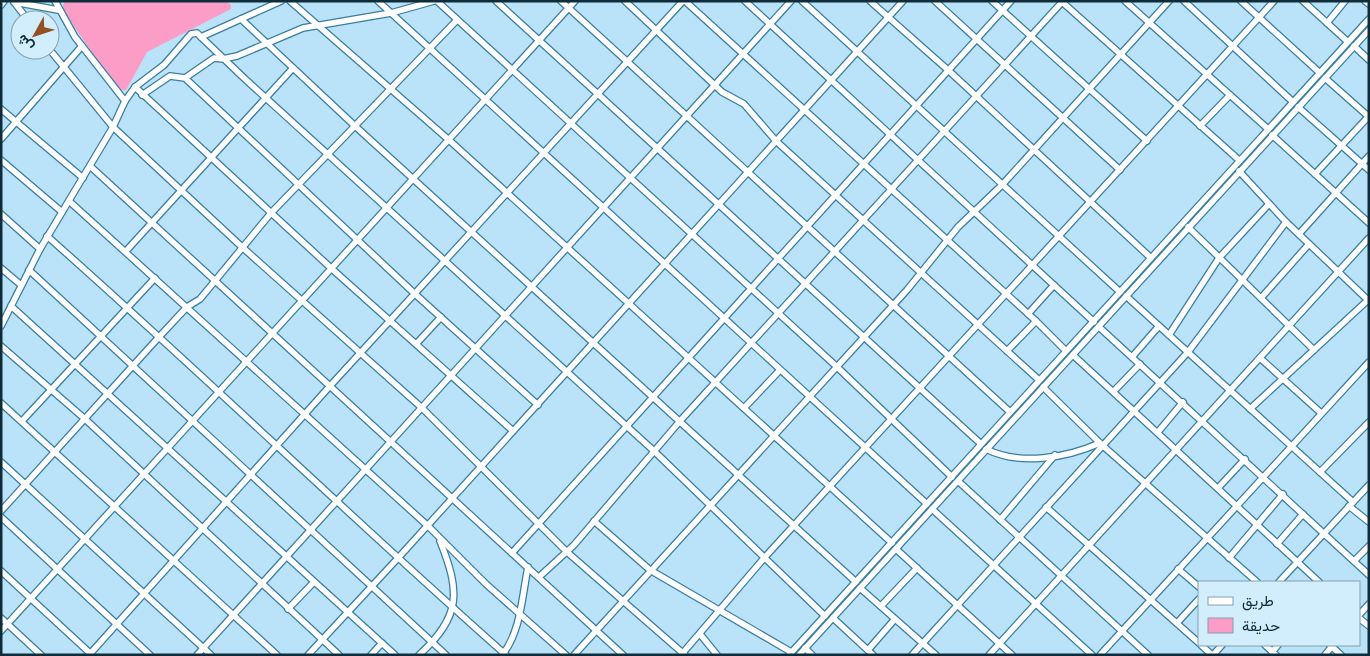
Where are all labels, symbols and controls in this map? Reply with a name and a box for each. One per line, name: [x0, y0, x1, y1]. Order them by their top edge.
north arrow: [10, 10, 60, 60]
text: ش: [13, 31, 37, 56]
legend: [1198, 581, 1360, 646]
text: طريق: [1242, 591, 1274, 611]
text: حديقة: [1242, 616, 1280, 635]

